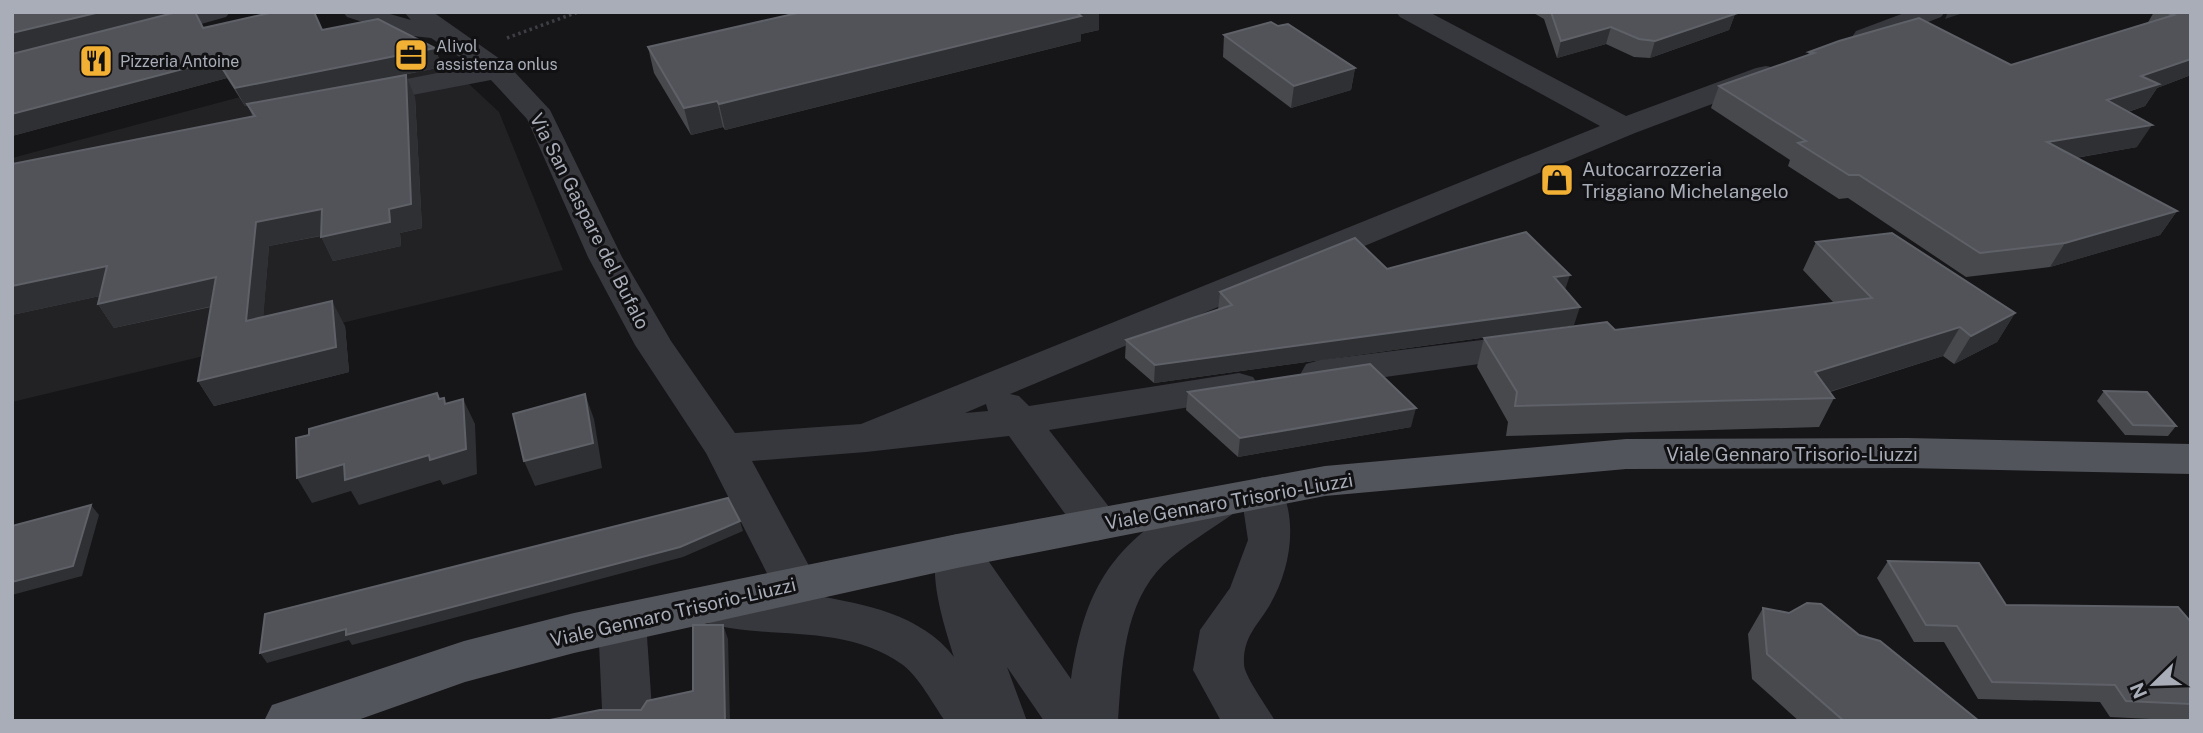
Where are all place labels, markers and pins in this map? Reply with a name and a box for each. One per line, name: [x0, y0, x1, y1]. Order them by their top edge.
office icon: Alivol assistenza onlus: [392, 36, 430, 74]
place label: Alivol assistenza onlus: [436, 37, 558, 74]
restaurant icon: Pizzeria Antoine: [77, 42, 115, 80]
place label: Pizzeria Antoine: [120, 52, 239, 71]
place label: Autocarrozzeria Triggiano Michelangelo: [1582, 158, 1788, 202]
shop icon: Autocarrozzeria Triggiano Michelangelo: [1538, 161, 1576, 199]

